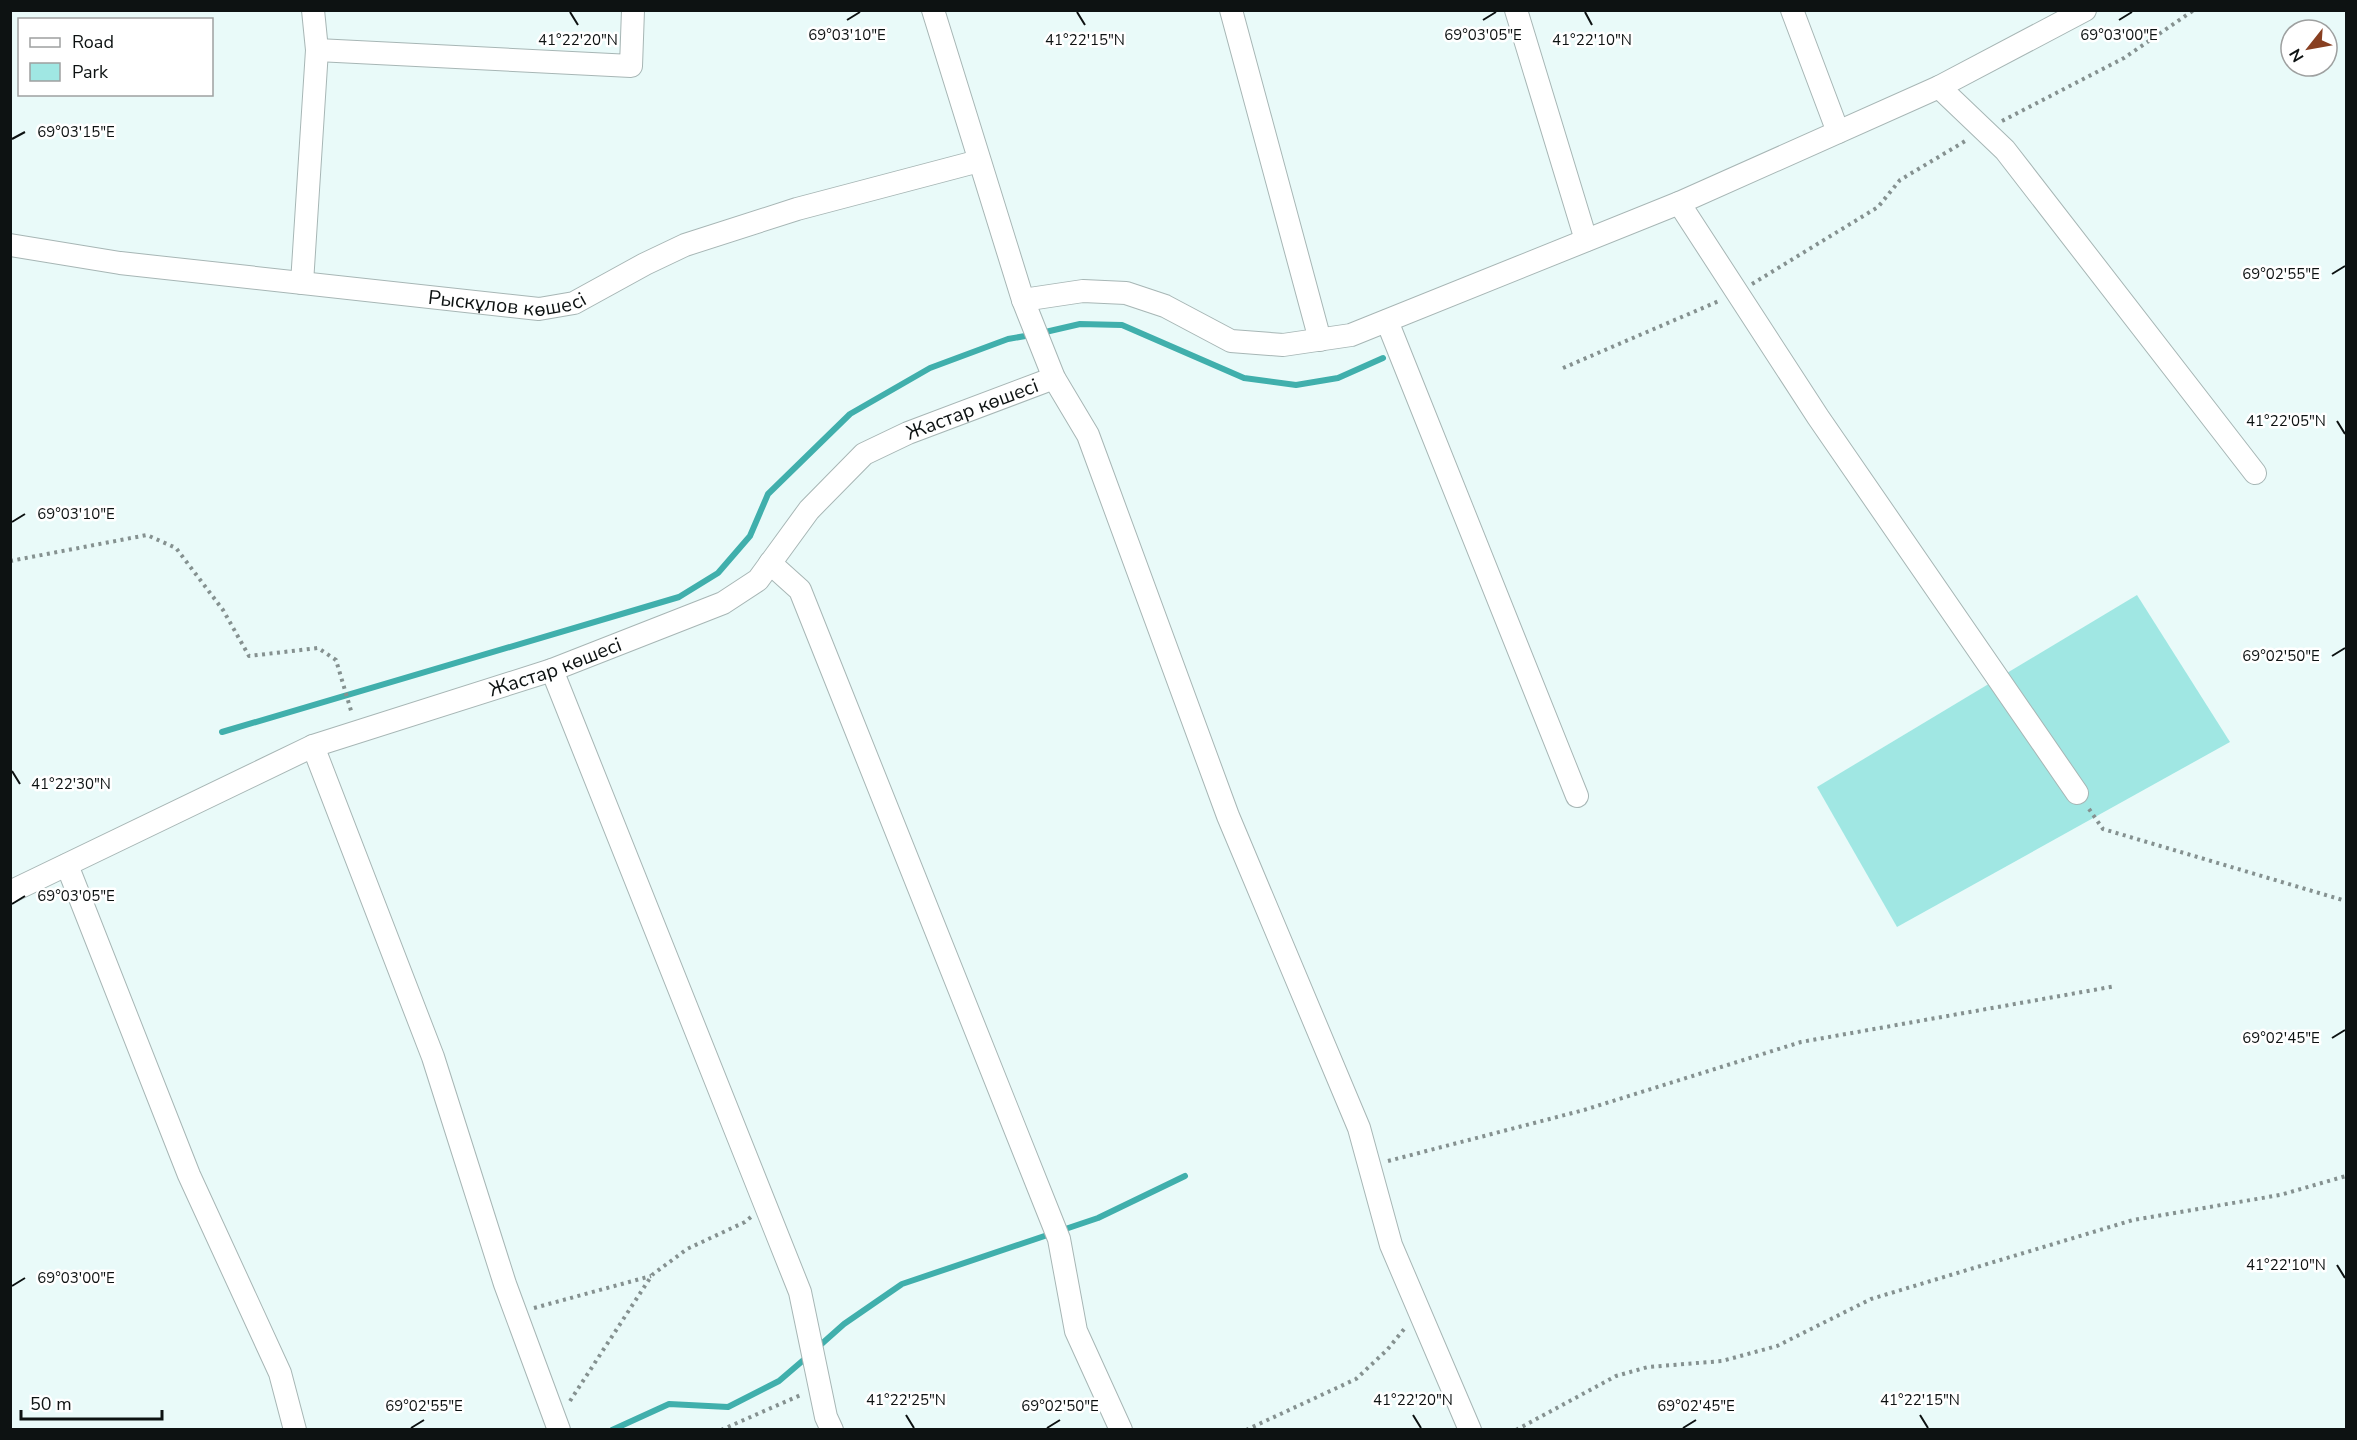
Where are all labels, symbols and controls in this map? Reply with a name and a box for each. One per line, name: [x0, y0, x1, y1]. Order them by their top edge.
legend: [18, 18, 213, 96]
north arrow: [2279, 18, 2339, 78]
text: 69°03'10"E: [808, 25, 886, 45]
text: 69°03'05"E: [1444, 25, 1522, 45]
text: 69°03'00"E: [2080, 25, 2158, 45]
text: Road: [72, 30, 114, 54]
text: 41°22'20"N: [538, 30, 618, 50]
text: 41°22'15"N: [1045, 30, 1125, 50]
text: 41°22'10"N: [1552, 30, 1632, 50]
text: N: [2284, 44, 2310, 66]
text: Park: [72, 60, 109, 84]
text: 69°03'15"E: [37, 122, 115, 142]
text: 69°02'55"E: [2242, 264, 2320, 284]
street label: Рыскұлов көшесі: [427, 284, 591, 324]
street label: Жастар көшесі: [902, 372, 1042, 447]
text: 41°22'05"N: [2246, 411, 2326, 431]
text: 69°03'10"E: [37, 504, 115, 524]
street label: Жастар көшесі: [485, 631, 626, 703]
text: 69°02'50"E: [2242, 646, 2320, 666]
text: 41°22'30"N: [31, 774, 111, 794]
text: 69°03'05"E: [37, 886, 115, 906]
text: 69°02'45"E: [2242, 1028, 2320, 1048]
text: 41°22'10"N: [2246, 1255, 2326, 1275]
text: 69°03'00"E: [37, 1268, 115, 1288]
scale bar: [21, 1383, 162, 1421]
text: 41°22'25"N: [866, 1390, 946, 1410]
text: 41°22'20"N: [1373, 1390, 1453, 1410]
text: 41°22'15"N: [1880, 1390, 1960, 1410]
text: 50 m: [30, 1392, 72, 1416]
text: 69°02'55"E: [385, 1396, 463, 1416]
text: 69°02'50"E: [1021, 1396, 1099, 1416]
text: 69°02'45"E: [1657, 1396, 1735, 1416]

